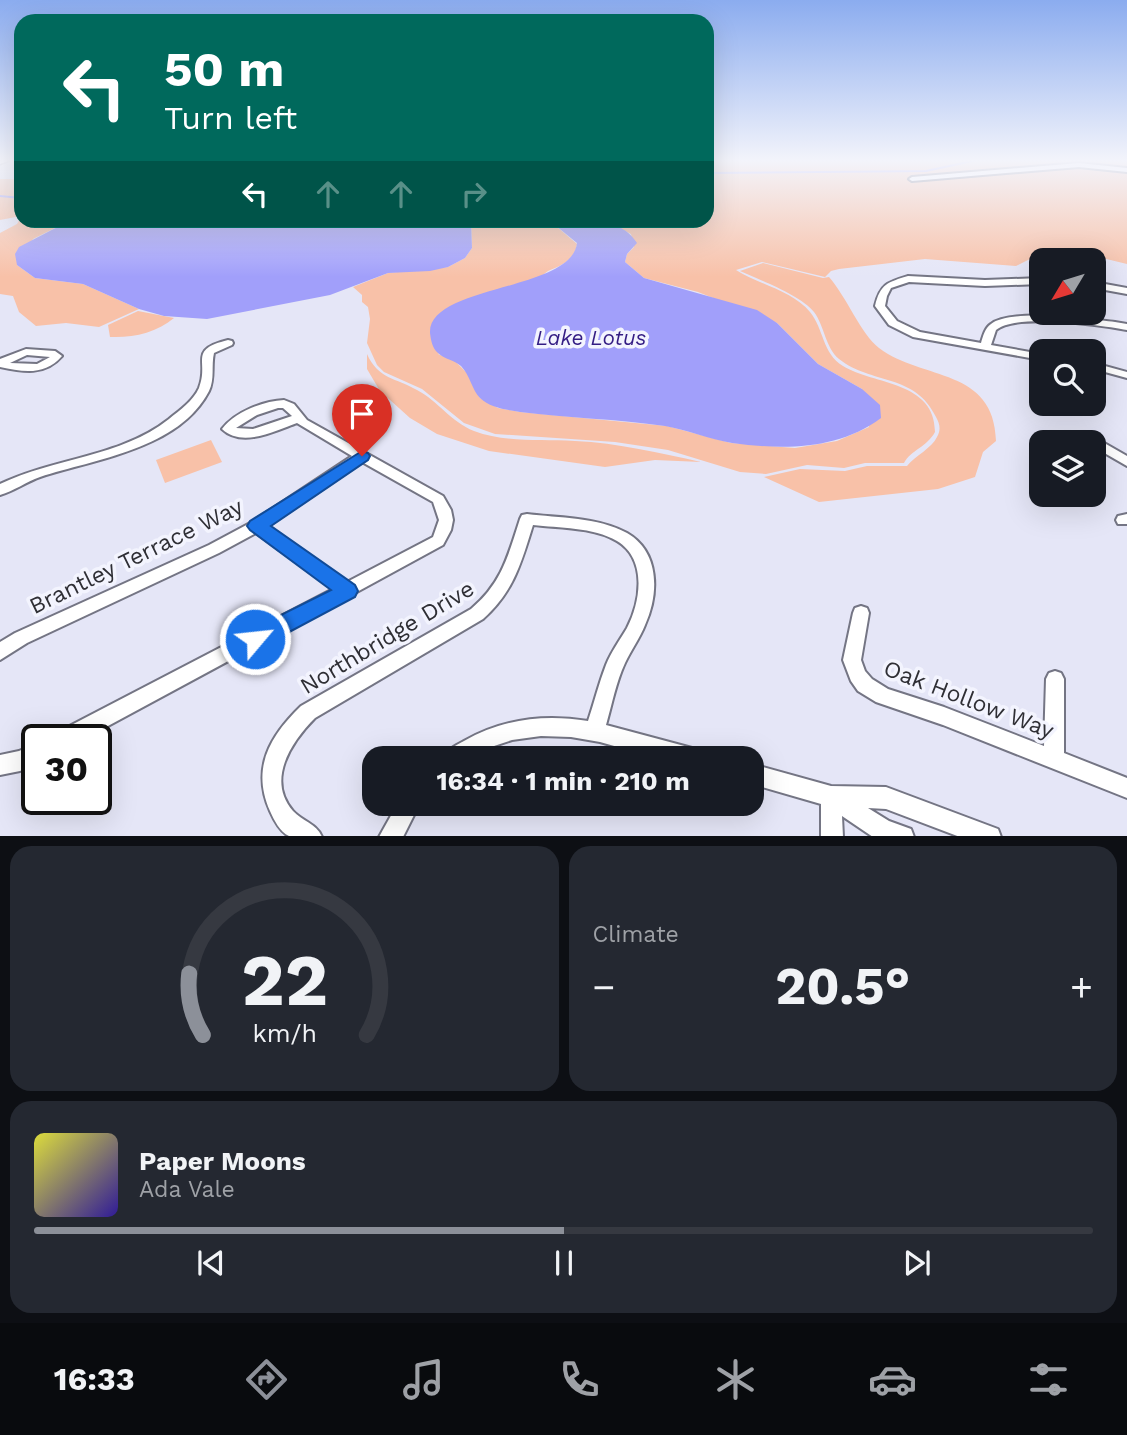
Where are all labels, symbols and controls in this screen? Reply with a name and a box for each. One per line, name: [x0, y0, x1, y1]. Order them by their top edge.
text: 50 m: [164, 40, 284, 98]
icon: left: [49, 42, 140, 133]
text: Turn left: [164, 99, 297, 137]
icon: left: [236, 175, 274, 213]
icon: ahead: [309, 175, 347, 213]
icon: ahead: [382, 175, 420, 213]
icon: right: [455, 175, 493, 213]
north arrow: [1029, 248, 1106, 326]
map controls: [1029, 248, 1106, 507]
water label: Lake Lotus: [536, 325, 647, 350]
button: search: [1029, 339, 1106, 416]
pin: [332, 384, 392, 456]
icon: arrive: [343, 395, 381, 433]
button: layers: [1029, 430, 1106, 507]
street label: Brantley Terrace Way: [25, 493, 247, 620]
street label: Northbridge Drive: [295, 575, 479, 700]
position arrow: [218, 602, 292, 676]
street label: Oak Hollow Way: [880, 655, 1058, 744]
speed limit sign: 30: [21, 724, 112, 815]
text: 16:34 · 1 min · 210 m: [436, 766, 690, 796]
text: Climate: [593, 921, 679, 948]
text: 22: [241, 937, 328, 1023]
text: 20.5°: [775, 956, 910, 1017]
text: −: [593, 965, 615, 1009]
text: +: [1070, 965, 1093, 1009]
text: km/h: [252, 1018, 316, 1047]
text: Paper Moons: [139, 1146, 306, 1176]
text: Ada Vale: [139, 1176, 235, 1203]
icon: previous: [192, 1244, 230, 1282]
icon: pause: [545, 1244, 583, 1282]
icon: next: [898, 1244, 936, 1282]
icon: directions: [242, 1355, 291, 1404]
icon: music: [399, 1355, 448, 1404]
icon: phone: [555, 1355, 604, 1404]
icon: climate: [711, 1355, 760, 1404]
icon: car: [868, 1355, 917, 1404]
icon: filters: [1024, 1355, 1073, 1404]
text: 16:33: [54, 1360, 135, 1398]

